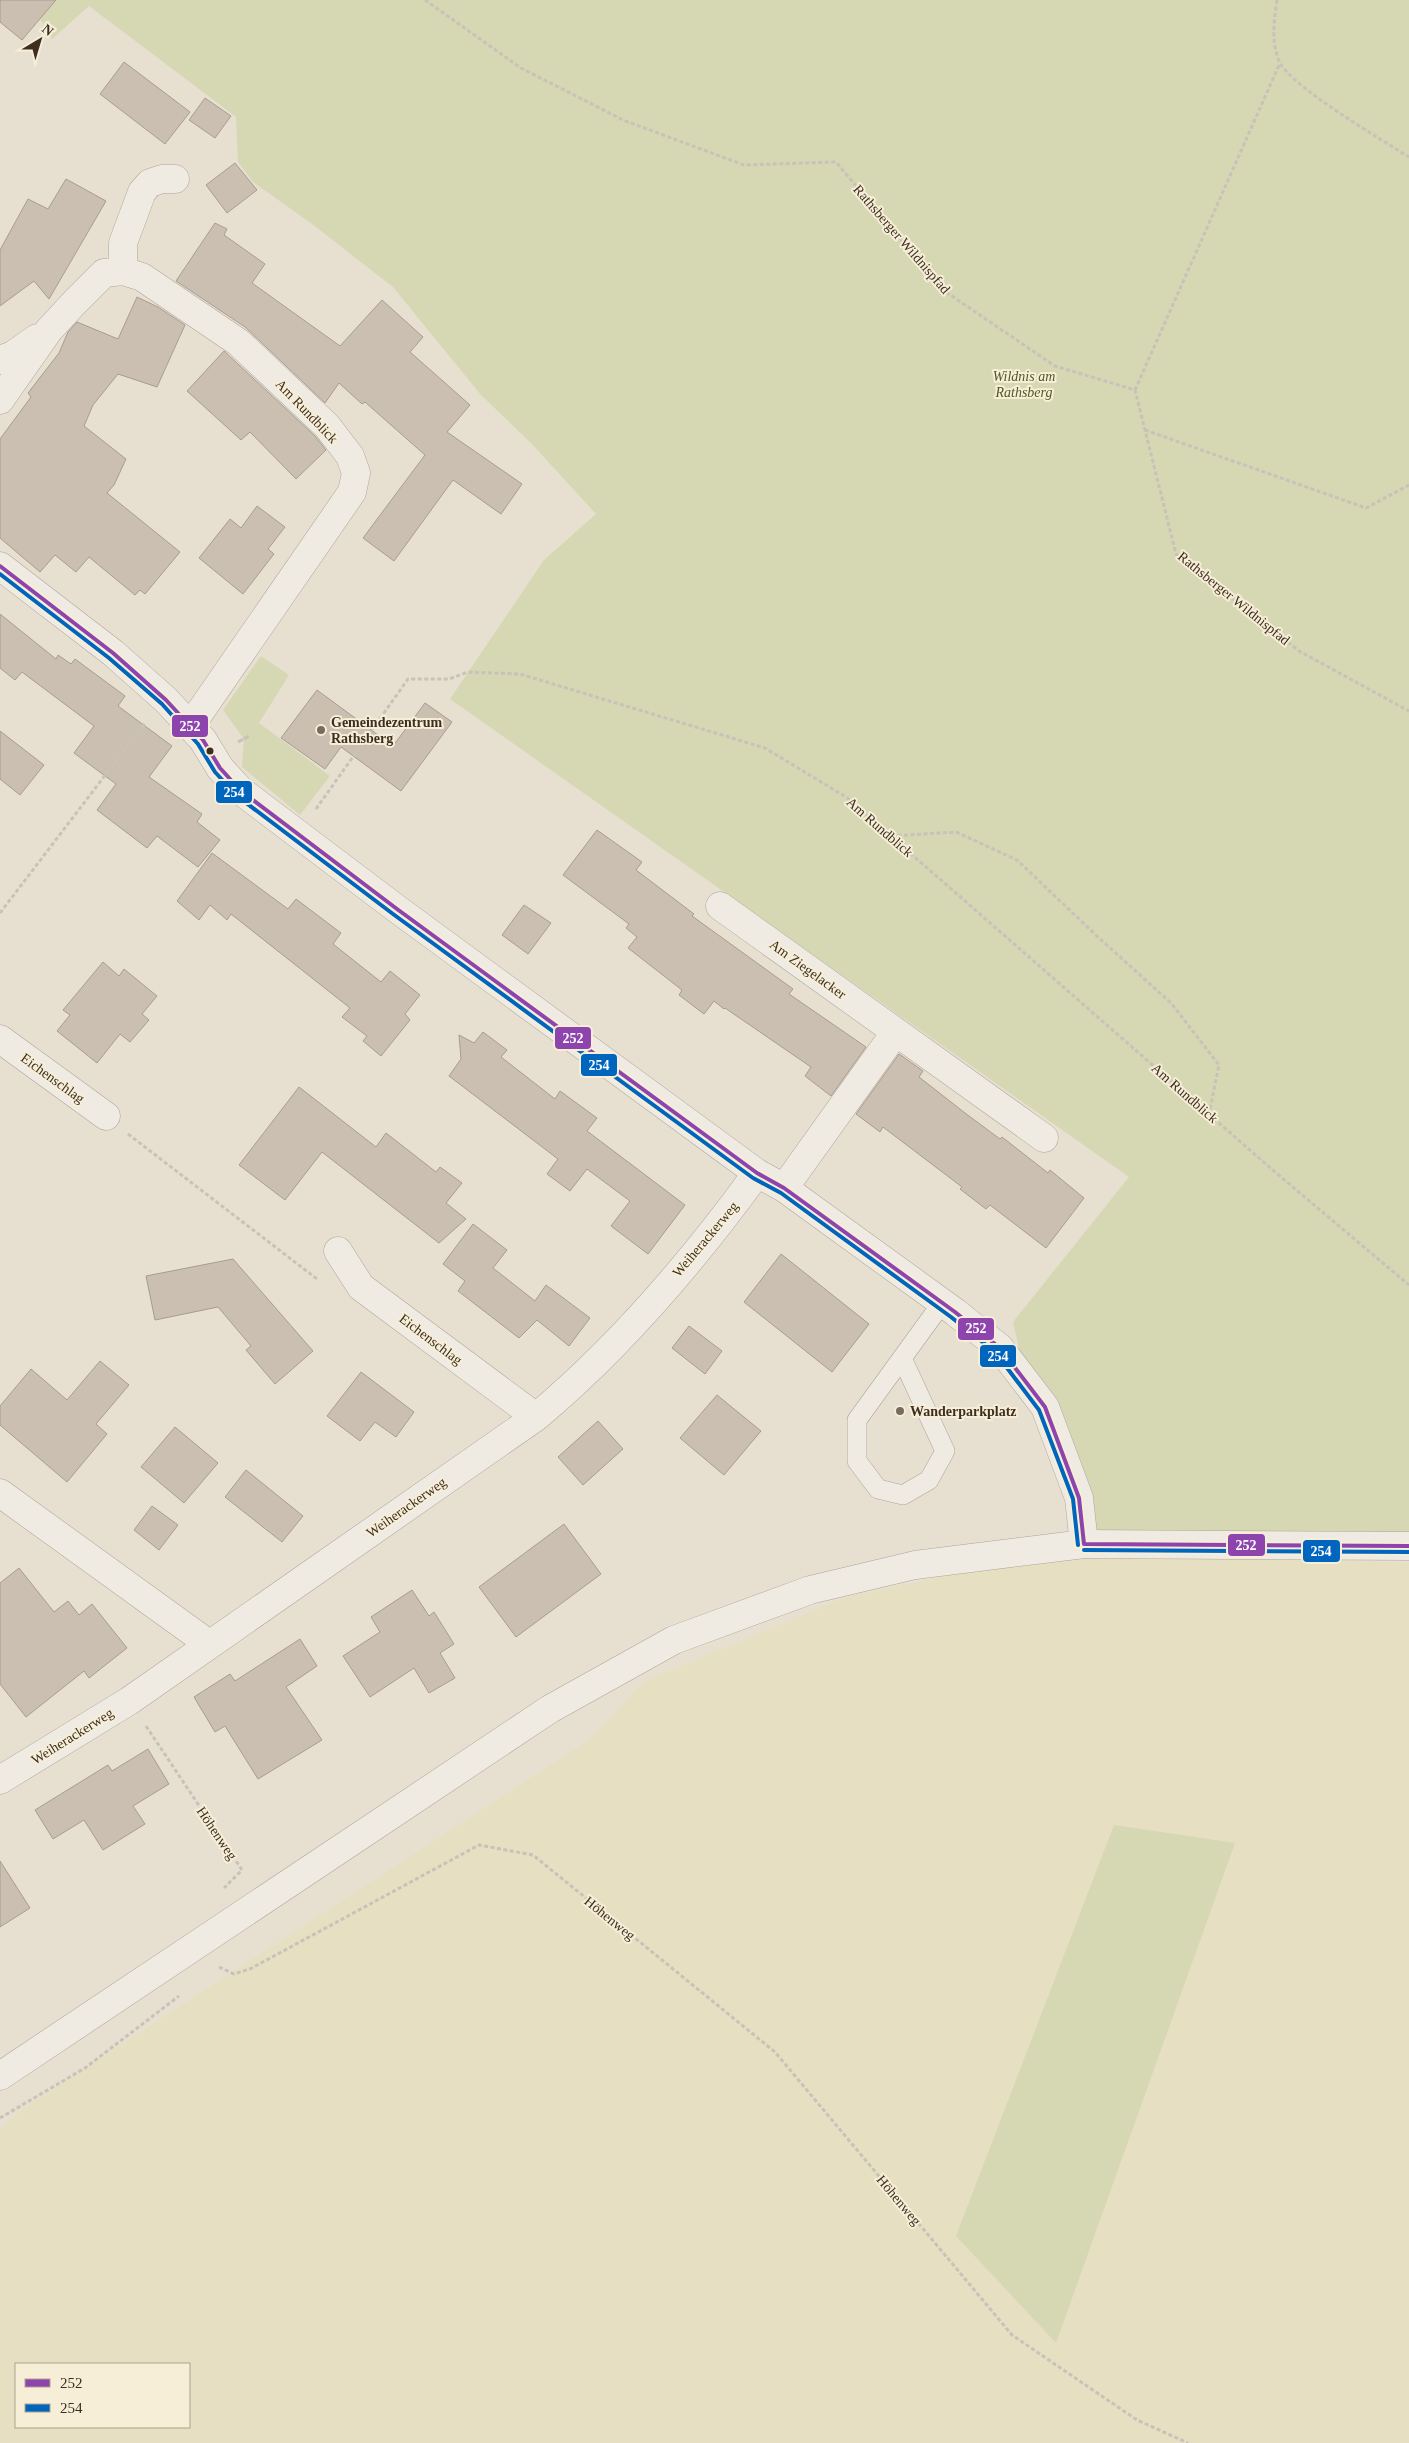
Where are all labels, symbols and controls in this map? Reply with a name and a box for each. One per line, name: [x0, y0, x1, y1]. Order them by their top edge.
north arrow: [15, 15, 65, 65]
text: N: [39, 21, 56, 39]
street label: Rathsberger Wildnispfad: [850, 182, 953, 297]
park label: Wildnis am Rathsberg: [993, 369, 1055, 400]
street label: Am Rundblick: [272, 376, 341, 446]
street label: Rathsberger Wildnispfad: [1175, 549, 1293, 648]
line badge: 252: [171, 714, 209, 738]
place label: Gemeindezentrum Rathsberg: [331, 715, 443, 746]
text: 252: [180, 719, 201, 734]
marker: Gemeindezentrum Rathsberg: [315, 724, 327, 736]
unlabelled marker: [205, 746, 215, 756]
line badge: 254: [215, 780, 253, 804]
text: 254: [224, 785, 245, 800]
street label: Am Rundblick: [843, 795, 916, 860]
street label: Am Ziegelacker: [767, 937, 849, 1002]
line badge: 252: [554, 1026, 592, 1050]
text: 252: [563, 1031, 584, 1046]
street label: Eichenschlag: [18, 1050, 87, 1106]
line badge: 254: [580, 1053, 618, 1077]
text: 254: [589, 1058, 610, 1073]
street label: Am Rundblick: [1148, 1061, 1221, 1126]
street label: Weiherackerweg: [670, 1199, 741, 1280]
street label: Eichenschlag: [396, 1311, 465, 1368]
line badge: 252: [957, 1317, 995, 1341]
text: 252: [966, 1321, 987, 1336]
line badge: 254: [979, 1344, 1017, 1368]
text: 254: [988, 1349, 1009, 1364]
place label: Wanderparkplatz: [910, 1404, 1017, 1419]
marker: Wanderparkplatz: [894, 1405, 906, 1417]
street label: Weiherackerweg: [364, 1474, 449, 1540]
line badge: 252: [1227, 1533, 1266, 1557]
text: 252: [1236, 1538, 1257, 1553]
line badge: 254: [1302, 1539, 1341, 1563]
text: 254: [1311, 1544, 1332, 1559]
street label: Weiherackerweg: [29, 1705, 116, 1768]
street label: Höhenweg: [193, 1804, 240, 1863]
street label: Höhenweg: [581, 1893, 638, 1943]
street label: Höhenweg: [873, 2172, 924, 2228]
legend: [15, 2363, 190, 2428]
text: 252: [60, 2375, 83, 2391]
text: 254: [60, 2400, 83, 2416]

